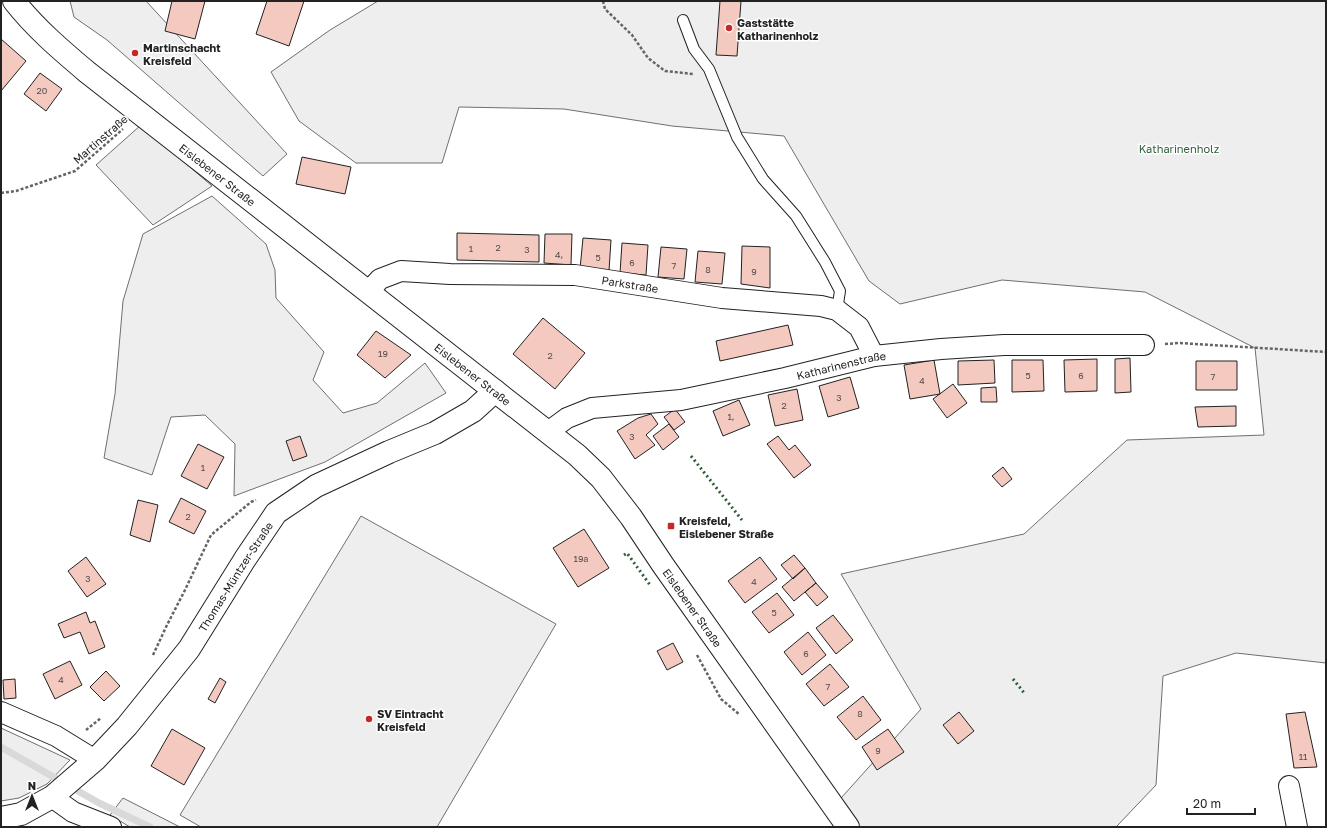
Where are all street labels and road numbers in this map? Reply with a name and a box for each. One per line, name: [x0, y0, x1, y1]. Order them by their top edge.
street label: Martinstraße: [70, 112, 130, 166]
street label: Eislebener Straße: [177, 140, 258, 208]
street label: Parkstraße: [601, 273, 659, 294]
street label: Eislebener Straße: [432, 340, 514, 408]
street label: Katharinenstraße: [795, 348, 887, 381]
street label: Thomas-Müntzer-Straße: [195, 519, 275, 634]
street label: Eislebener Straße: [661, 566, 725, 649]

